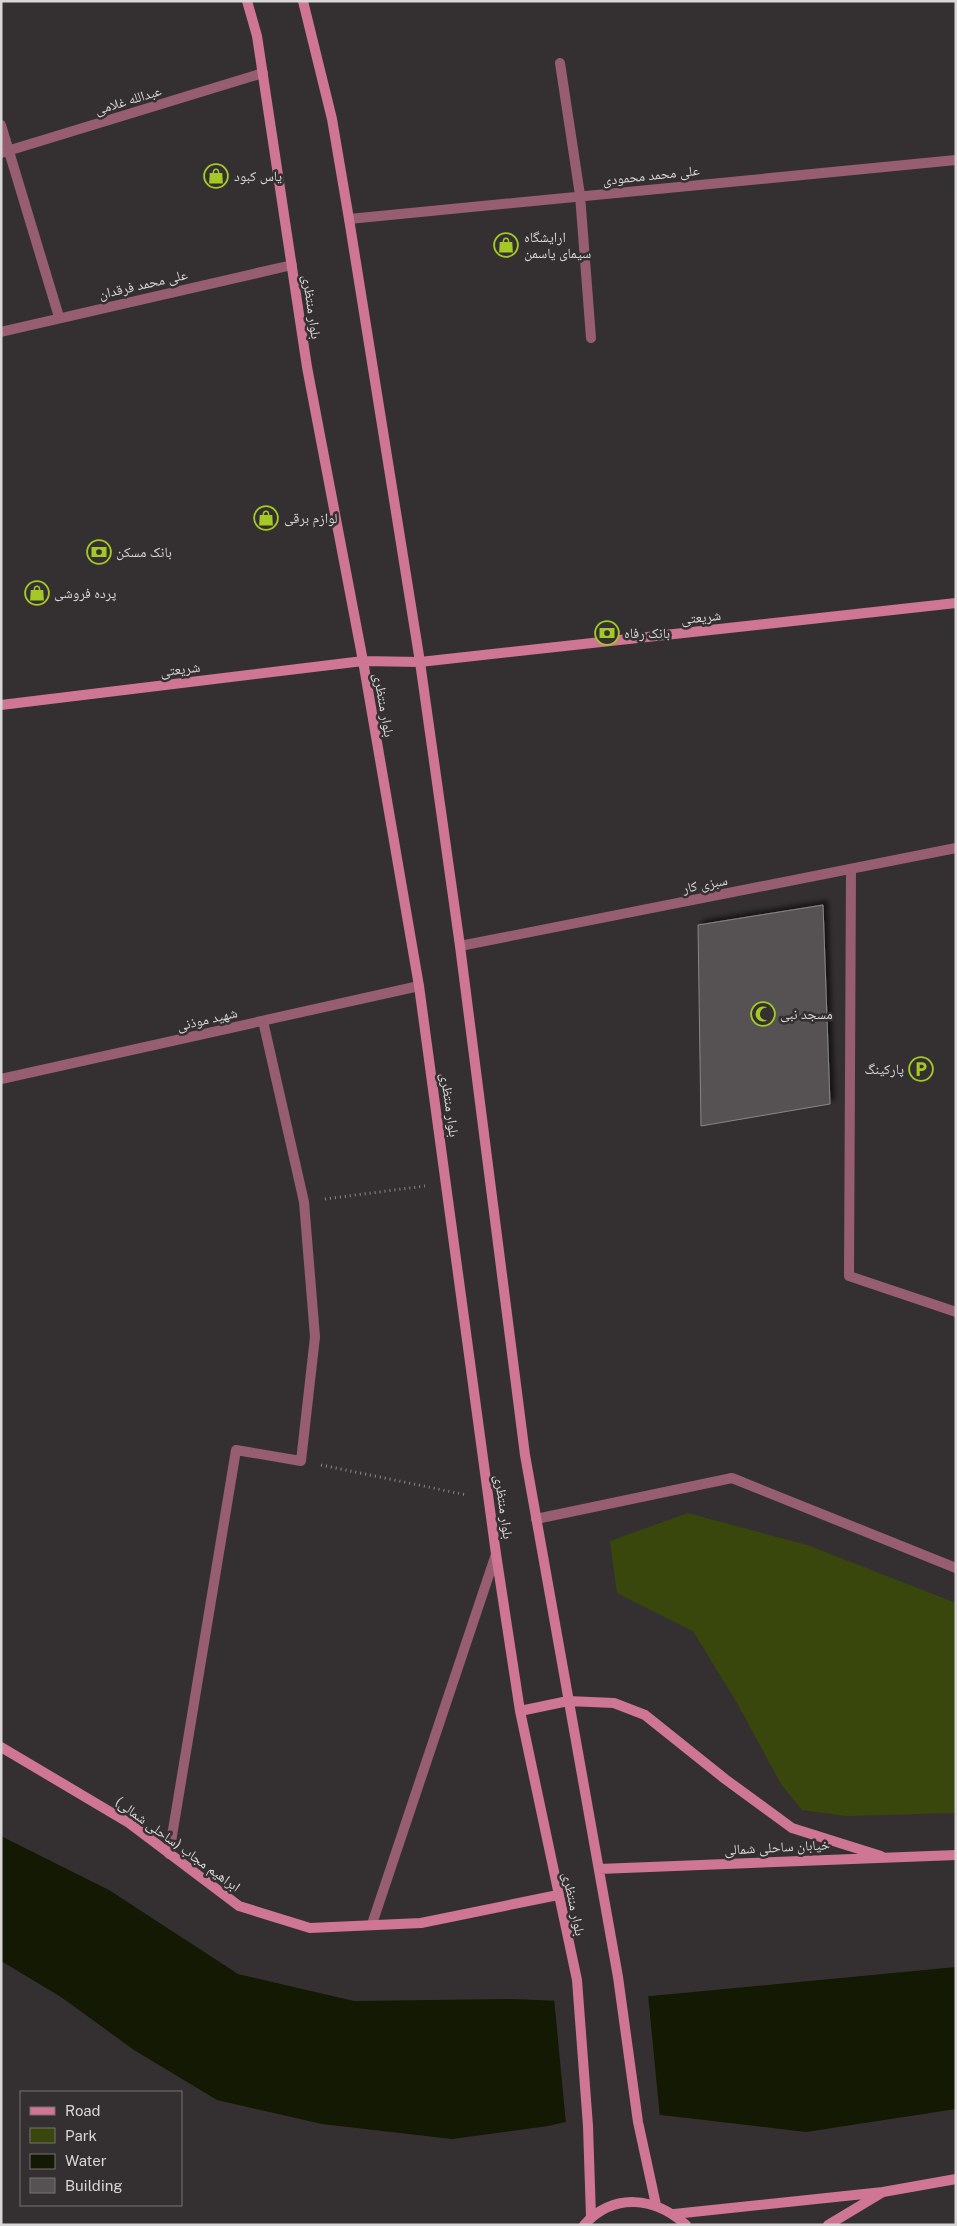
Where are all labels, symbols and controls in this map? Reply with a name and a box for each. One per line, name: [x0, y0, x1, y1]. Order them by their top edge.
street label: عبدالله غلامی: [93, 82, 164, 119]
street label: علی محمد محمودی: [602, 162, 700, 189]
shop icon: یاس کبود: [203, 163, 229, 189]
place label: یاس کبود: [234, 168, 282, 185]
place label: ارایشگاه سیمای یاسمن: [524, 229, 591, 262]
shop icon: ارایشگاه سیمای یاسمن: [493, 232, 519, 258]
street label: علی محمد فرقدان: [97, 266, 189, 303]
street label: بلوار منتظری: [299, 274, 324, 340]
shop icon: لوازم برقی: [253, 505, 279, 531]
place label: لوازم برقی: [284, 510, 338, 528]
bank icon: بانک مسکن: [86, 539, 112, 565]
place label: بانک مسکن: [116, 544, 172, 561]
shop icon: پرده فروشی: [24, 580, 50, 606]
place label: پرده فروشی: [54, 585, 116, 602]
street label: شریعتی: [680, 607, 722, 628]
bank icon: بانک رفاه: [594, 620, 620, 646]
place label: بانک رفاه: [624, 625, 670, 642]
street label: شریعتی: [159, 659, 201, 680]
street label: بلوار منتظری: [370, 672, 398, 739]
street label: سبزی کار: [680, 872, 729, 897]
mosque icon: مسجد نبی: [750, 1001, 776, 1027]
street label: شهید موذنی: [175, 1004, 239, 1035]
place label: مسجد نبی: [780, 1006, 833, 1023]
parking icon: پارکینگ: [908, 1056, 934, 1082]
place label: پارکینگ: [864, 1061, 904, 1078]
street label: بلوار منتظری: [437, 1072, 462, 1138]
street label: بلوار منتظری: [491, 1474, 516, 1540]
street label: ابراهیم مجاب (ساحلی شمالی): [111, 1793, 244, 1896]
street label: خیابان ساحلی شمالی: [724, 1836, 830, 1859]
street label: بلوار منتظری: [558, 1871, 589, 1938]
legend: [20, 2091, 182, 2206]
text: Road: [65, 2102, 101, 2119]
text: Park: [65, 2127, 97, 2144]
text: Water: [65, 2152, 107, 2169]
text: Building: [65, 2177, 123, 2194]

